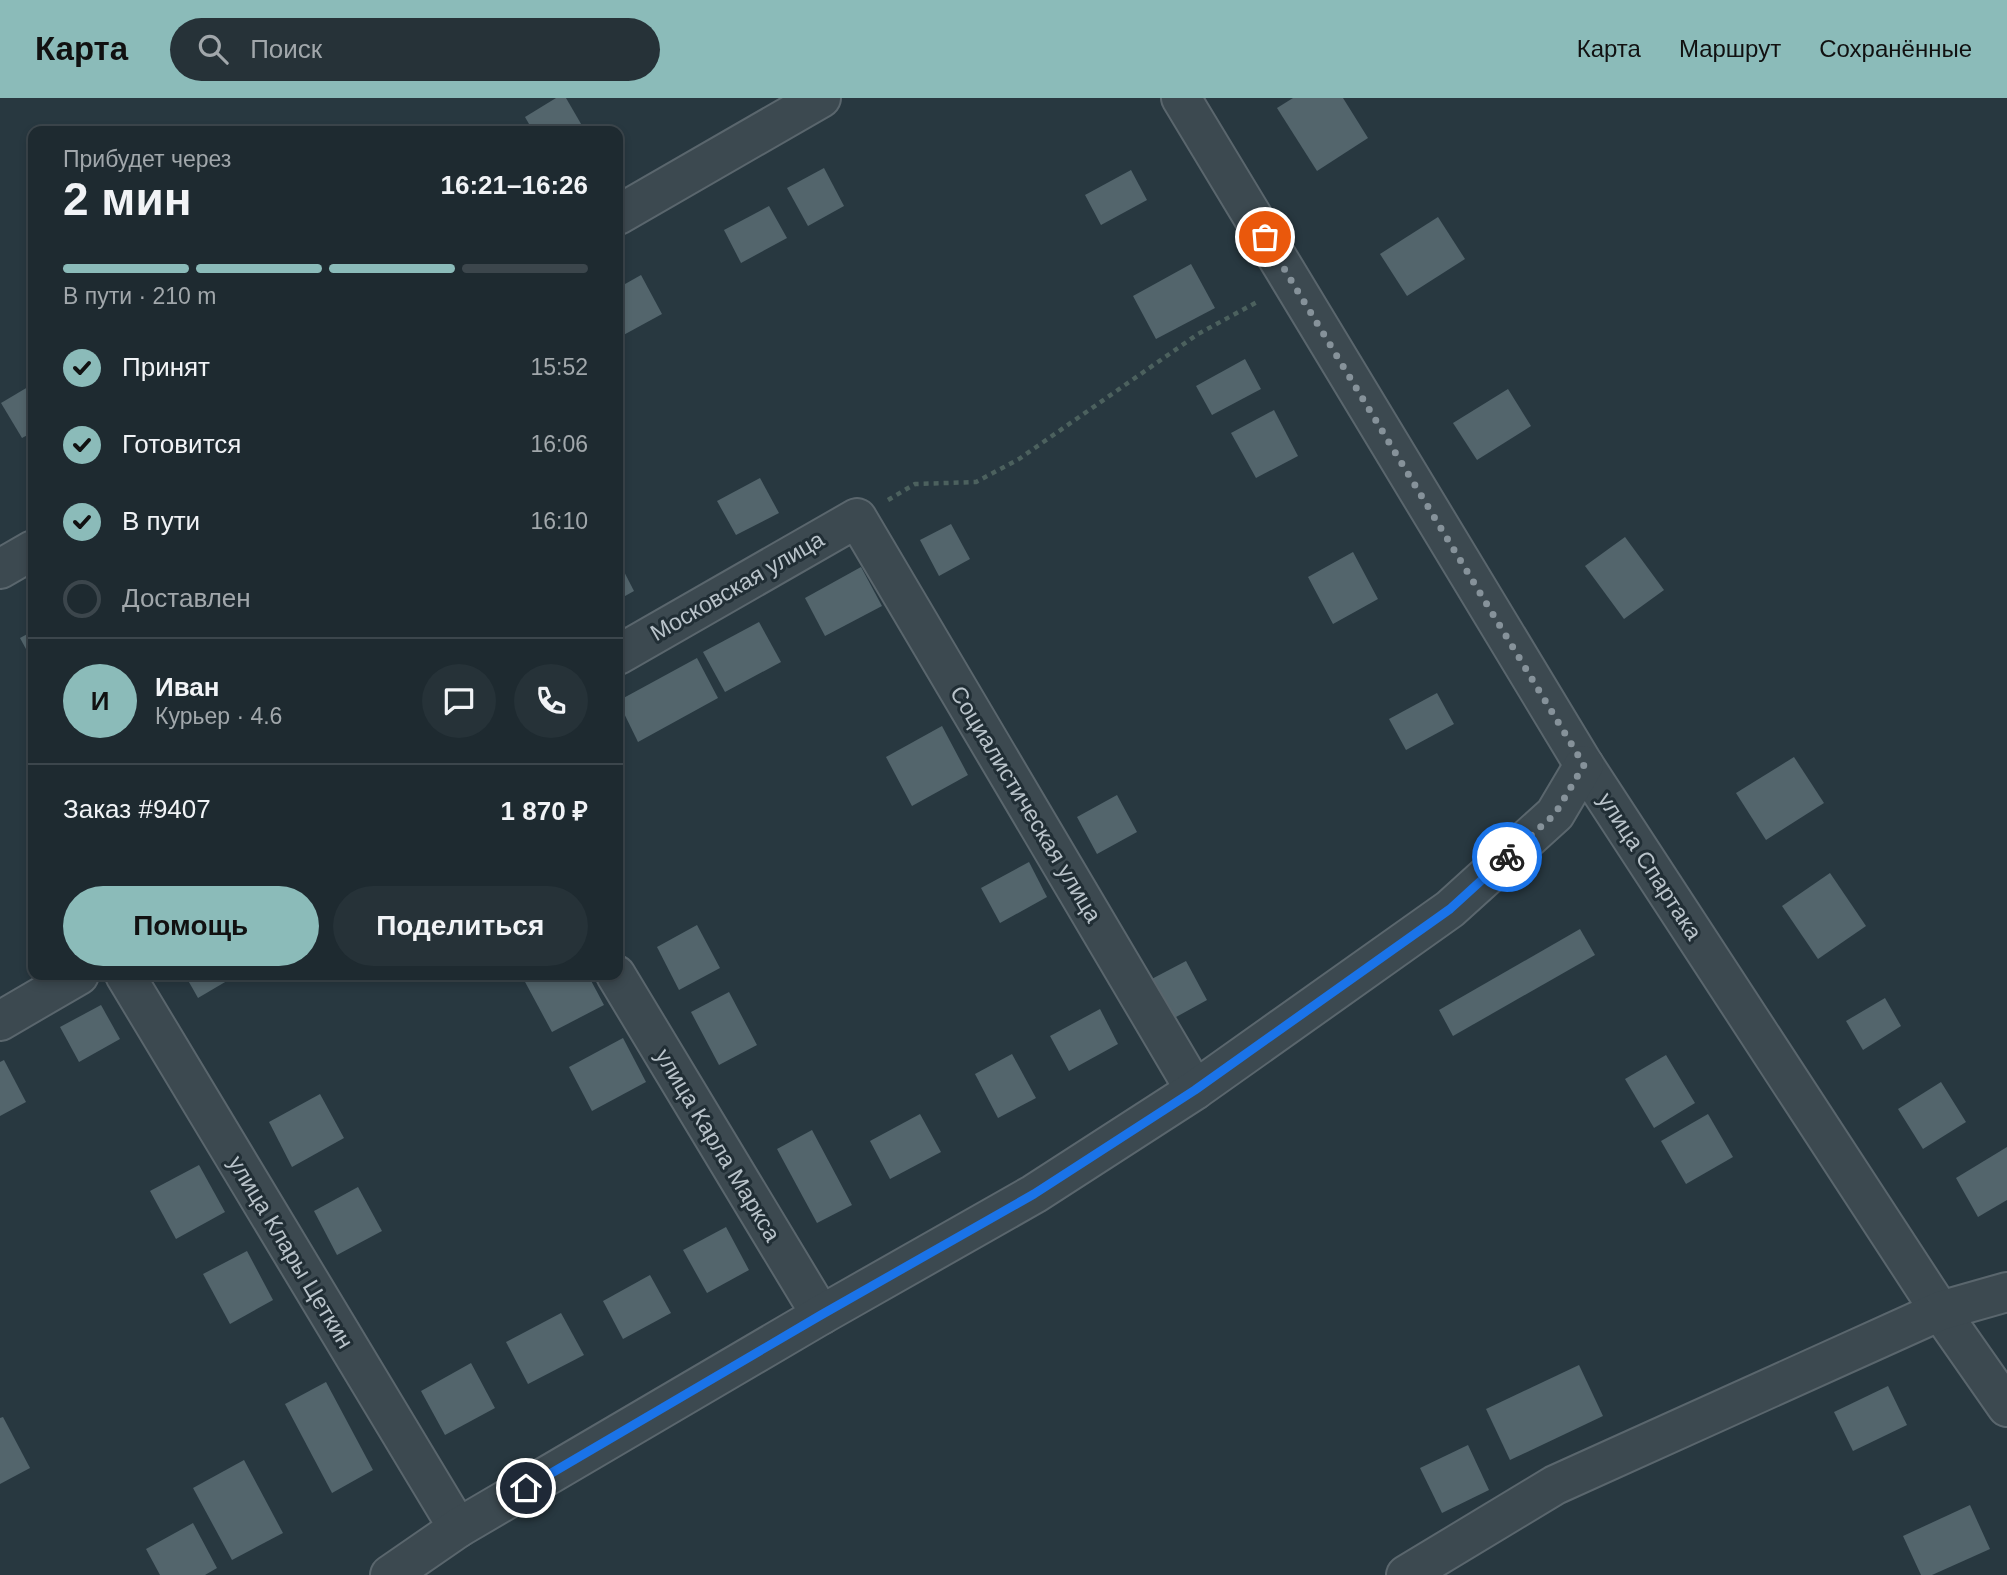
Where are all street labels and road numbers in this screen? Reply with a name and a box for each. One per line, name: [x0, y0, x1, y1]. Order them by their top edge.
street label: Московская улица: [646, 526, 828, 646]
street label: Социалистическая улица: [945, 681, 1107, 927]
street label: улица Спартака: [1593, 788, 1707, 945]
street label: улица Карла Маркса: [650, 1044, 786, 1246]
street label: улица Клары Цеткин: [223, 1151, 359, 1353]

